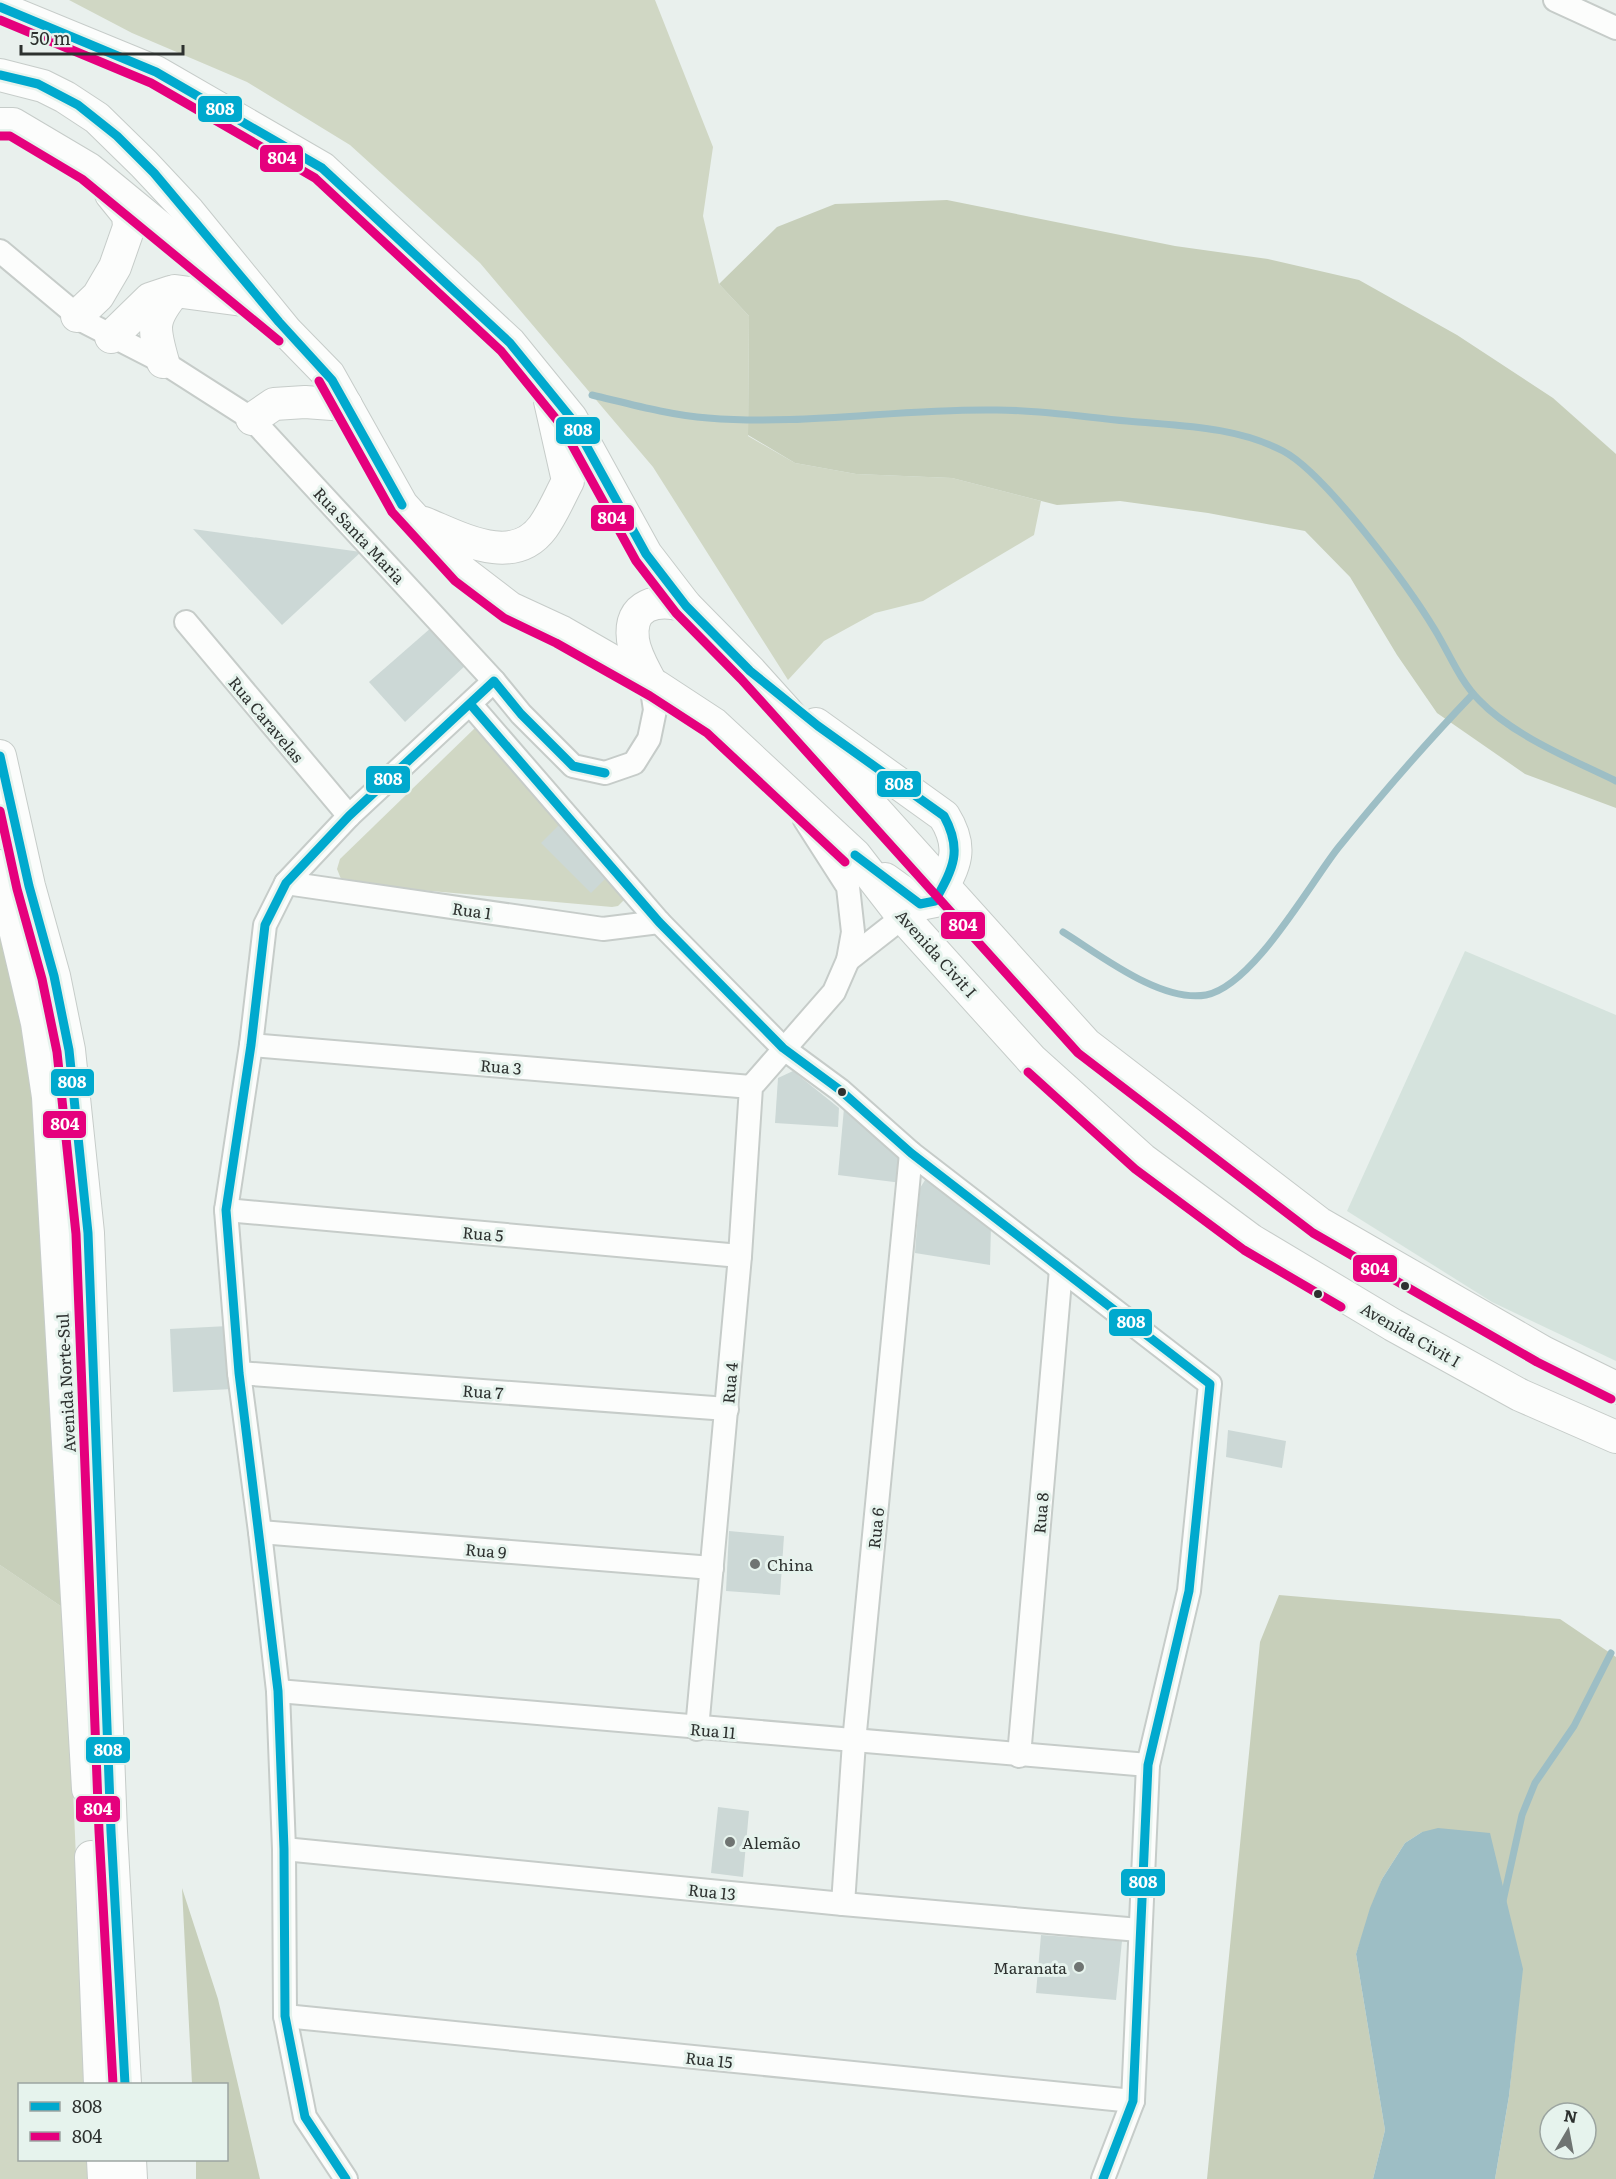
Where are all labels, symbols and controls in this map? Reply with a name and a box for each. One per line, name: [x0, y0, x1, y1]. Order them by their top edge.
scale bar: [21, 18, 183, 56]
text: 50 m: [30, 24, 71, 51]
line badge: 808: [197, 95, 243, 123]
text: 808: [206, 96, 235, 120]
line badge: 804: [259, 144, 304, 173]
text: 804: [268, 145, 297, 169]
line badge: 808: [555, 416, 601, 445]
text: 808: [564, 417, 593, 441]
street label: Rua Santa Maria: [309, 481, 412, 589]
line badge: 804: [590, 504, 635, 532]
text: 804: [598, 505, 627, 529]
street label: Rua Caravelas: [224, 671, 310, 767]
line badge: 808: [365, 765, 411, 794]
text: 808: [374, 766, 403, 790]
line badge: 808: [876, 770, 922, 798]
text: 808: [885, 771, 914, 795]
street label: Rua 1: [451, 895, 494, 925]
street label: Avenida Civit I: [891, 903, 983, 1003]
line badge: 804: [940, 911, 986, 940]
text: 804: [949, 912, 978, 936]
street label: Rua 3: [479, 1052, 523, 1080]
line badge: 808: [50, 1068, 95, 1097]
text: 808: [58, 1069, 87, 1093]
unlabelled marker: [836, 1086, 848, 1098]
line badge: 804: [42, 1110, 87, 1139]
text: 804: [51, 1111, 80, 1135]
street label: Rua 5: [462, 1219, 504, 1247]
line badge: 804: [1352, 1254, 1398, 1283]
text: 804: [1361, 1256, 1390, 1280]
unlabelled marker: [1399, 1280, 1411, 1292]
unlabelled marker: [1312, 1288, 1324, 1300]
street label: Avenida Civit I: [1357, 1296, 1465, 1372]
line badge: 808: [1108, 1308, 1153, 1337]
text: 808: [1117, 1309, 1146, 1333]
street label: Avenida Norte-Sul: [49, 1313, 81, 1453]
street label: Rua 4: [715, 1361, 743, 1405]
street label: Rua 7: [462, 1378, 504, 1404]
street label: Rua 8: [1026, 1491, 1054, 1535]
street label: Rua 6: [861, 1506, 889, 1550]
street label: Rua 9: [464, 1536, 508, 1564]
place label: China: [767, 1552, 814, 1576]
marker: China: [748, 1557, 762, 1571]
street label: Rua 11: [689, 1716, 737, 1744]
line badge: 808: [85, 1736, 131, 1764]
text: 808: [94, 1737, 123, 1761]
line badge: 804: [75, 1795, 121, 1823]
text: 804: [84, 1796, 113, 1820]
place label: Alemão: [742, 1830, 801, 1854]
marker: Alemão: [723, 1835, 737, 1849]
line badge: 808: [1120, 1868, 1166, 1897]
text: 808: [1129, 1869, 1158, 1893]
street label: Rua 13: [687, 1877, 737, 1905]
place label: Maranata: [993, 1955, 1067, 1979]
marker: Maranata: [1072, 1960, 1086, 1974]
street label: Rua 15: [684, 2045, 734, 2073]
legend: [18, 2083, 228, 2161]
text: 808: [72, 2092, 102, 2119]
north arrow: [1538, 2101, 1598, 2161]
text: N: [1562, 2102, 1579, 2128]
text: 804: [72, 2122, 102, 2149]

